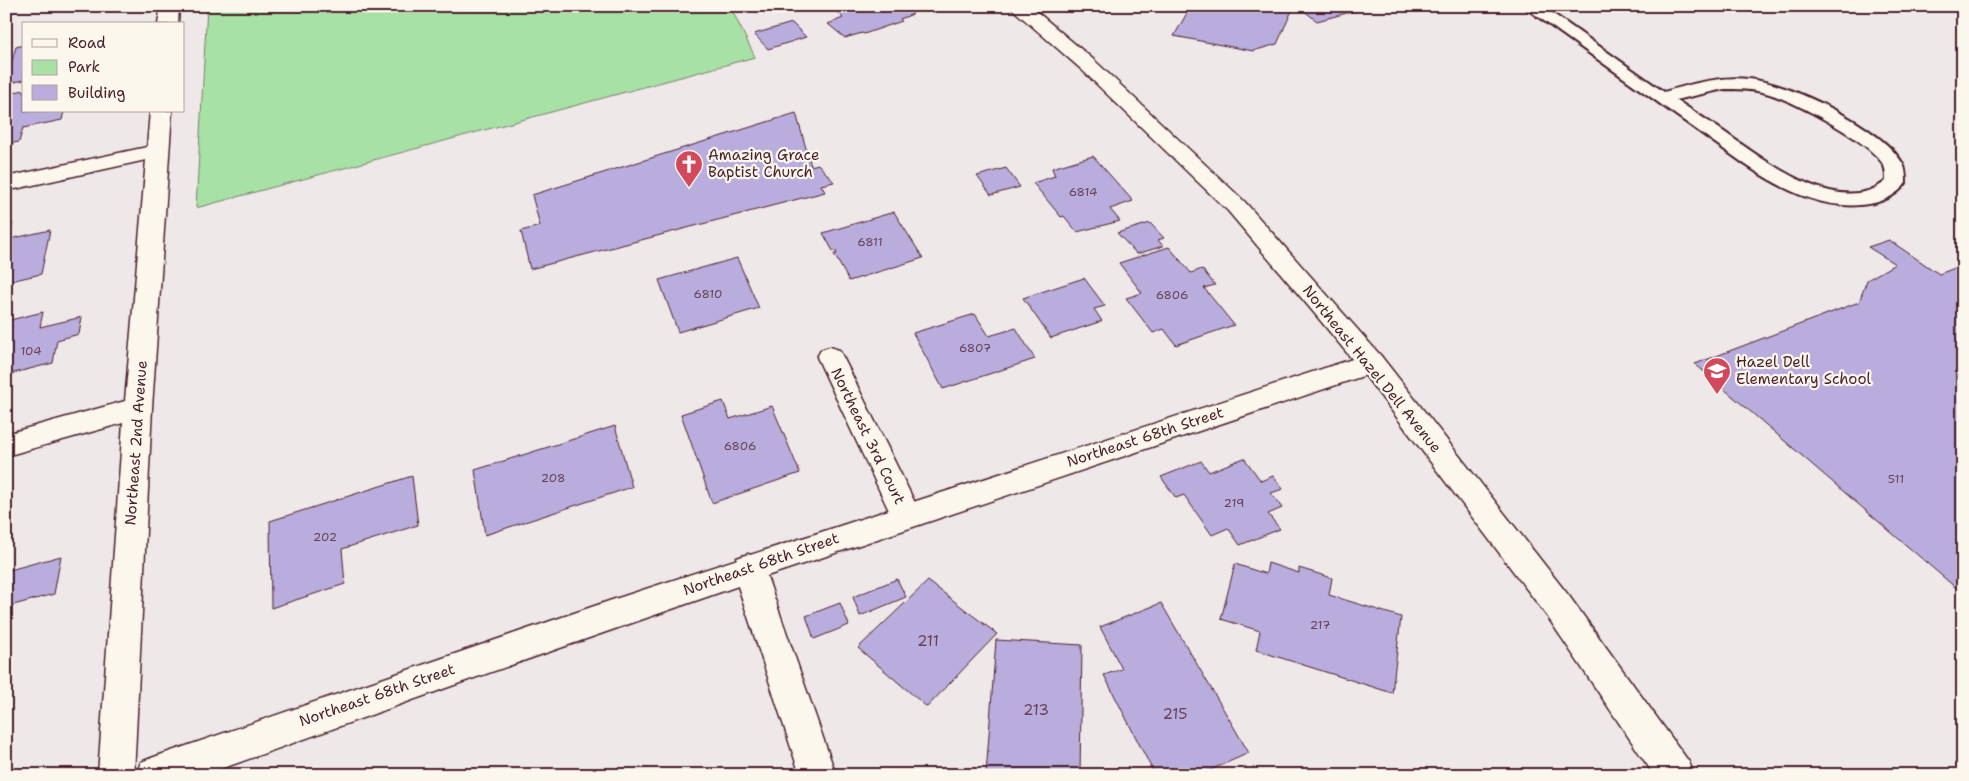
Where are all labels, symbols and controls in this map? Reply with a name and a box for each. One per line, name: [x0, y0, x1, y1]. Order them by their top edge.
legend: [22, 22, 185, 112]
text: Road: [68, 33, 106, 53]
text: Park: [68, 57, 100, 77]
text: Building: [68, 83, 125, 103]
place label: Amazing Grace Baptist Church: [708, 145, 819, 182]
church icon: Amazing Grace Baptist Church: [674, 149, 704, 188]
house number: 6814: [1069, 184, 1097, 200]
house number: 6811: [857, 234, 883, 250]
street label: Northeast Hazel Dell Avenue: [1298, 281, 1446, 457]
house number: 6810: [694, 286, 722, 302]
house number: 6806: [1156, 287, 1188, 303]
house number: 6807: [959, 340, 991, 356]
house number: 104: [20, 343, 42, 359]
place label: Hazel Dell Elementary School: [1736, 352, 1872, 389]
school or university icon: Hazel Dell Elementary School: [1702, 356, 1732, 395]
street label: Northeast 2nd Avenue: [120, 360, 152, 526]
street label: Northeast 3rd Court: [826, 364, 910, 508]
street label: Northeast 68th Street: [1064, 402, 1226, 472]
house number: 6806: [724, 438, 756, 454]
house number: 208: [541, 470, 565, 486]
house number: 511: [1888, 471, 1904, 487]
house number: 219: [1224, 495, 1244, 511]
street label: Northeast 68th Street: [680, 528, 842, 600]
house number: 202: [313, 529, 337, 545]
house number: 217: [1310, 617, 1330, 633]
house number: 211: [917, 631, 939, 651]
street label: Northeast 68th Street: [296, 659, 458, 731]
house number: 213: [1023, 700, 1049, 720]
house number: 215: [1163, 704, 1187, 724]

